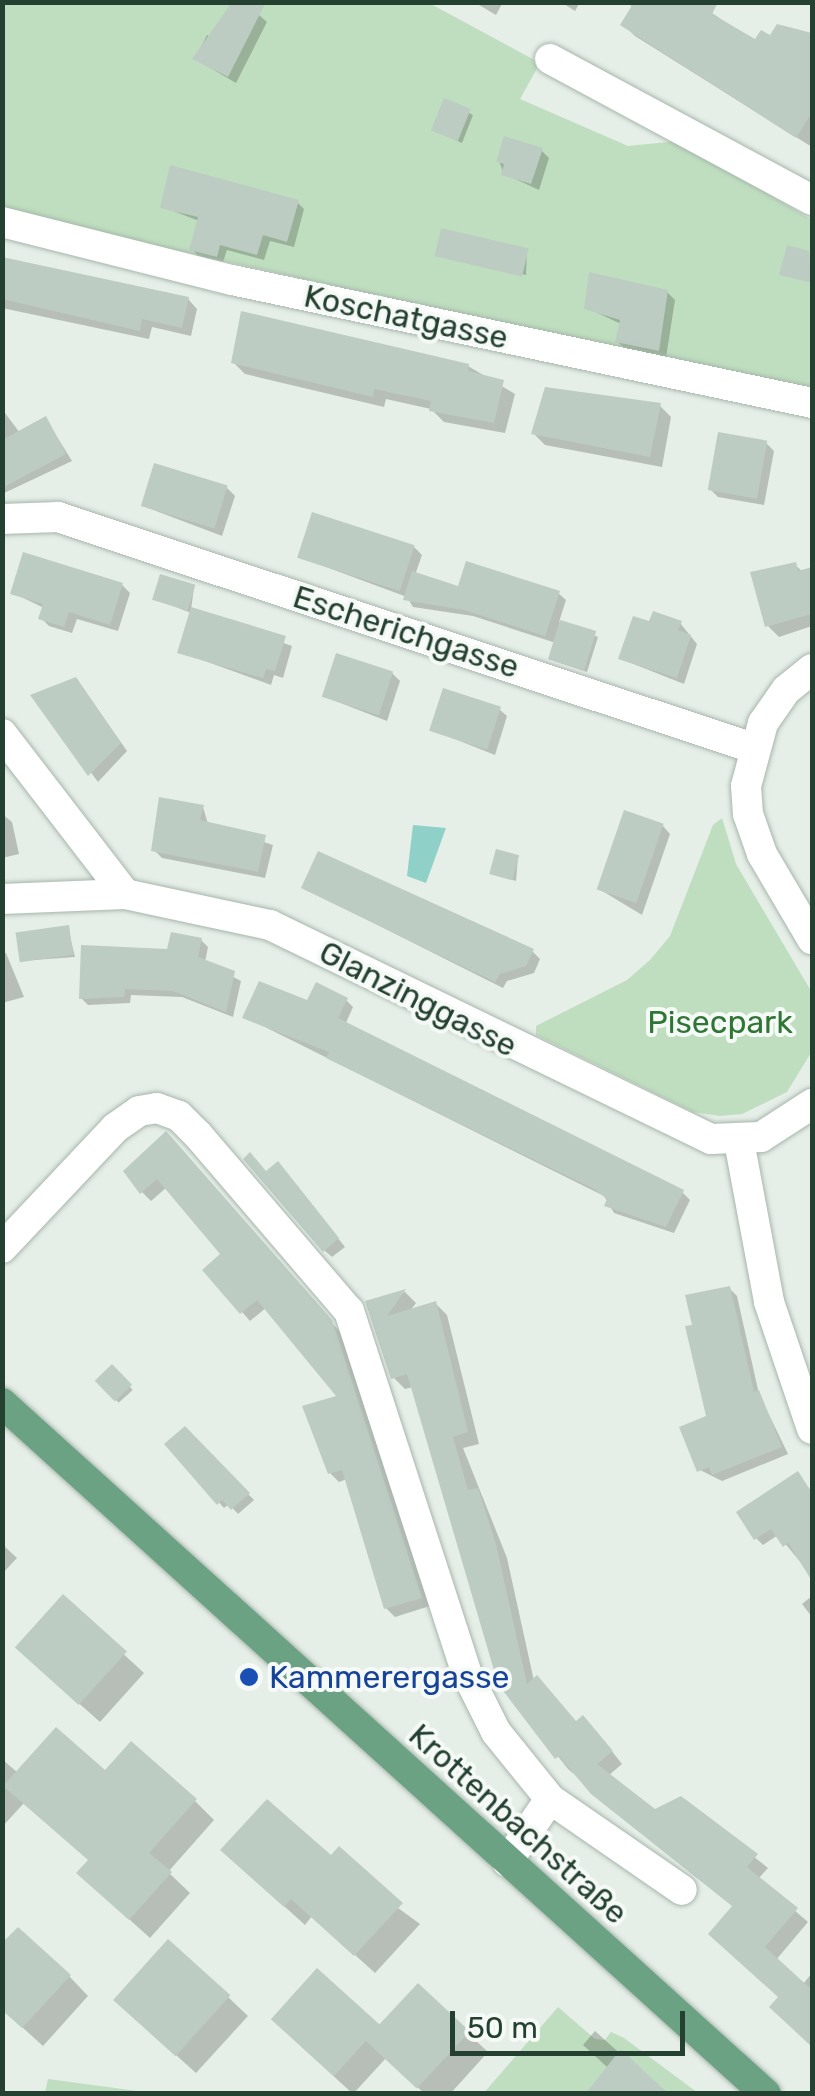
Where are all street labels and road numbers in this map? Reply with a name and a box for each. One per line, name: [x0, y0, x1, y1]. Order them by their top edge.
street label: Koschatgasse: [301, 277, 511, 357]
street label: Escherichgasse: [288, 577, 524, 687]
street label: Glanzinggasse: [313, 933, 523, 1065]
street label: Krottenbachstraße: [401, 1716, 635, 1932]

